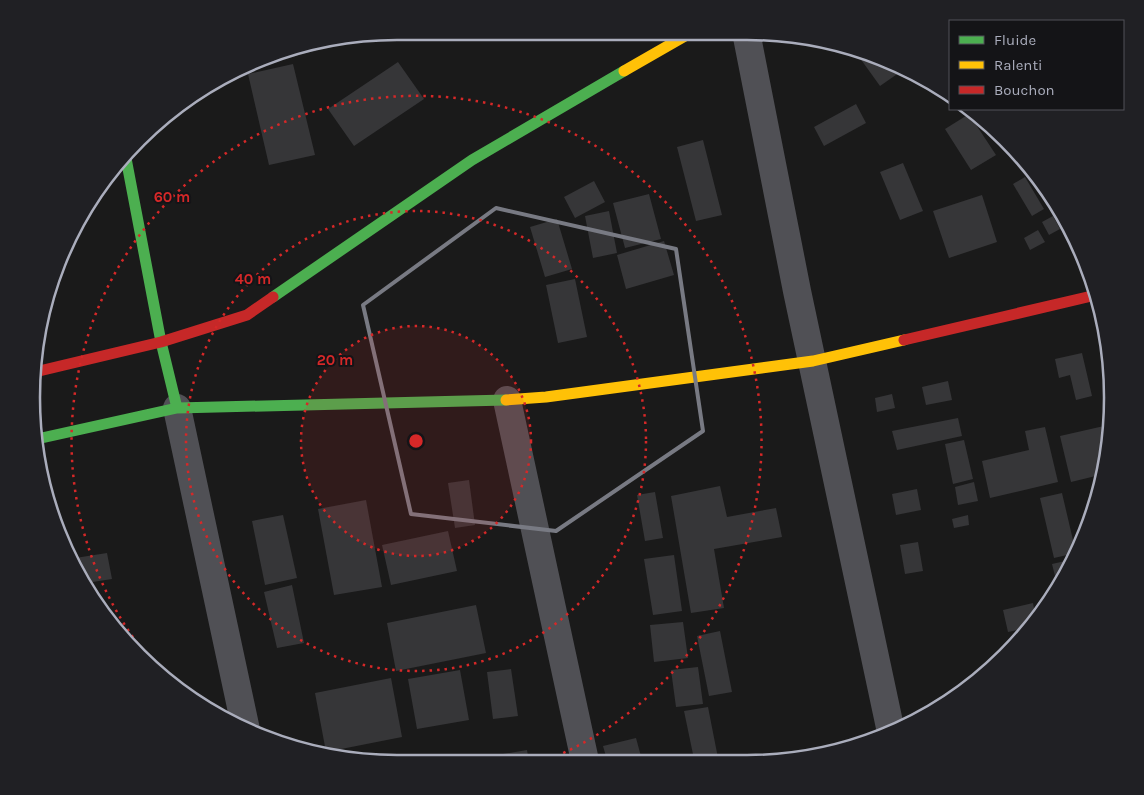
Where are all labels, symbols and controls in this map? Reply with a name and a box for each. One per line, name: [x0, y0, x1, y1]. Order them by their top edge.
legend: [949, 20, 1124, 110]
text: Fluide: [994, 31, 1036, 49]
text: Ralenti: [994, 56, 1043, 74]
text: Bouchon: [994, 81, 1055, 99]
text: 60 m: [154, 188, 190, 206]
text: 40 m: [235, 270, 271, 288]
text: 20 m: [317, 351, 353, 369]
centre of rings: [407, 432, 425, 450]

